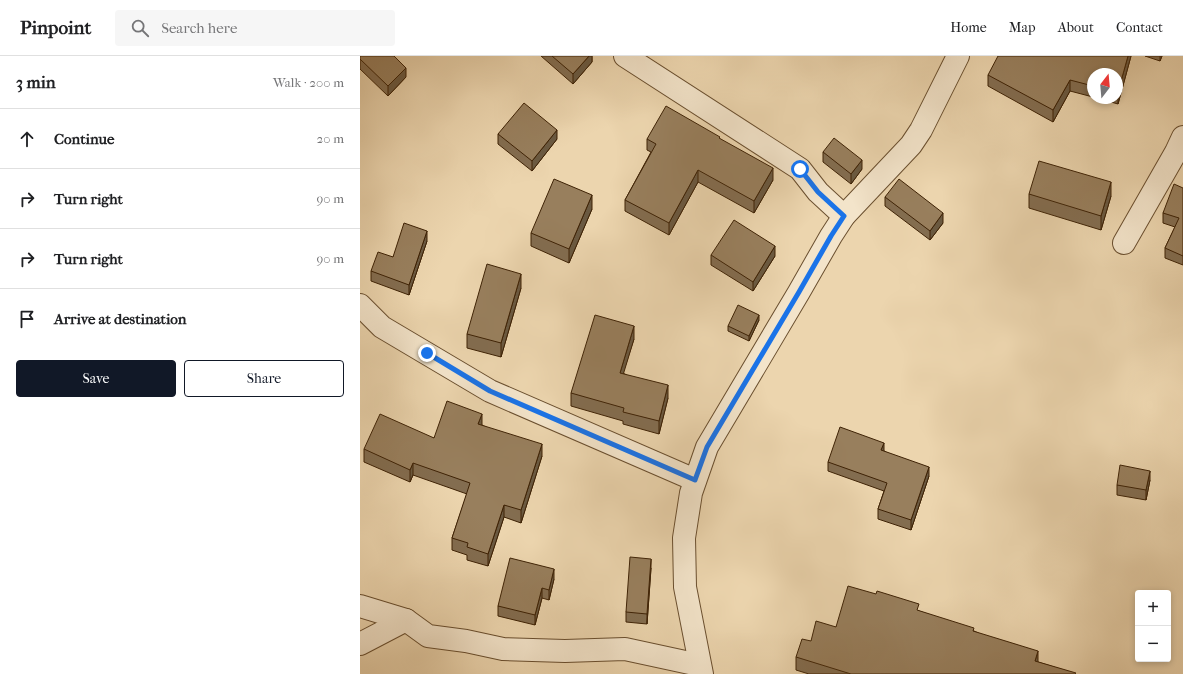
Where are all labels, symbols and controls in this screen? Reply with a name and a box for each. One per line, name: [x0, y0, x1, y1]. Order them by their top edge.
search box: [115, 10, 395, 46]
text: Pinpoint: [20, 17, 91, 39]
icon: search: [129, 17, 151, 39]
text: Search here: [161, 19, 237, 37]
text: Home: [950, 19, 987, 36]
text: Map: [1009, 19, 1036, 36]
text: About: [1058, 19, 1094, 36]
text: Contact: [1116, 19, 1163, 36]
north arrow: [1087, 68, 1123, 104]
text: 3 min: [16, 72, 56, 92]
text: Walk · 200 m: [273, 75, 344, 90]
icon: ahead: [16, 128, 38, 150]
text: Continue: [54, 130, 114, 148]
text: 20 m: [317, 131, 344, 146]
route start: [791, 160, 809, 178]
icon: right: [16, 188, 38, 210]
text: Turn right: [54, 190, 123, 208]
text: 90 m: [316, 191, 344, 206]
icon: right: [16, 248, 38, 270]
text: Turn right: [54, 250, 123, 268]
text: 90 m: [316, 251, 344, 266]
icon: arrive: [16, 308, 38, 330]
text: Arrive at destination: [54, 310, 186, 328]
route end: [418, 344, 436, 362]
button: Save: [16, 360, 176, 397]
button: Share: [184, 360, 344, 397]
map controls: [1135, 590, 1171, 662]
button: +: [1135, 590, 1171, 626]
button: −: [1135, 626, 1171, 662]

